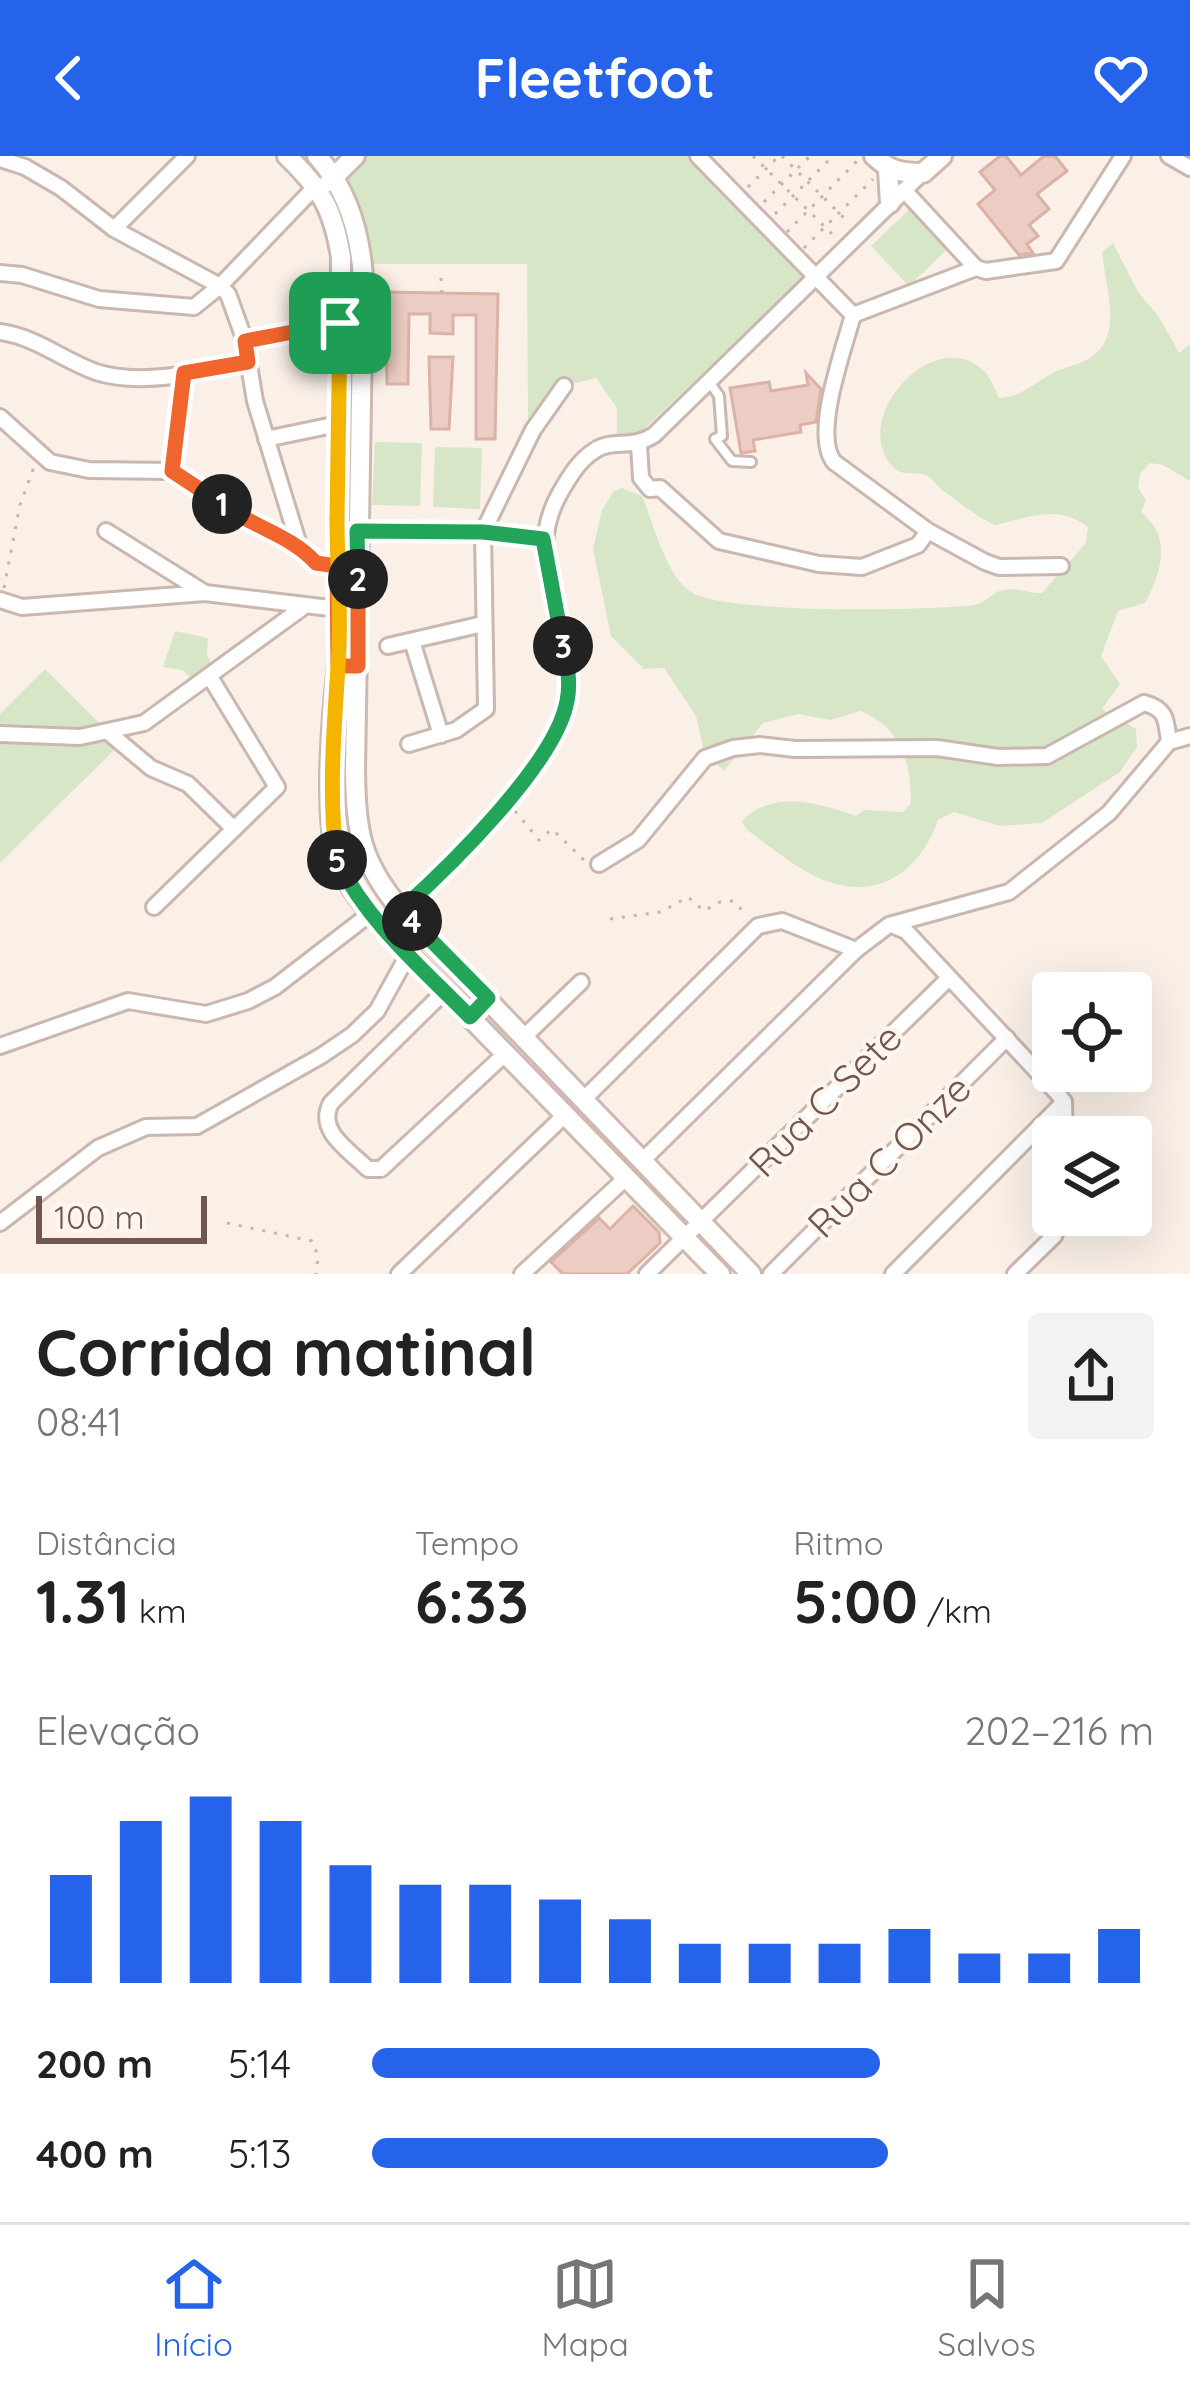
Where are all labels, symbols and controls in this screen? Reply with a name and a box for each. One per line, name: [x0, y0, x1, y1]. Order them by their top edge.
text: Fleetfoot: [475, 44, 715, 112]
icon: back: [36, 45, 102, 111]
icon: heart: [1088, 45, 1154, 111]
pin: [289, 272, 391, 374]
icon: arrive: [307, 290, 373, 356]
pin: 1: [192, 474, 252, 534]
text: 1: [216, 483, 228, 524]
pin: 2: [328, 549, 388, 609]
text: 2: [349, 558, 367, 599]
pin: 3: [533, 616, 593, 676]
text: 3: [554, 625, 572, 666]
pin: 5: [307, 830, 367, 890]
text: 5: [327, 839, 347, 880]
pin: 4: [382, 891, 442, 951]
text: 4: [402, 900, 422, 941]
map controls: [1032, 972, 1152, 1236]
button: locate: [1032, 972, 1152, 1092]
street label: Rua C Sete: [738, 1013, 912, 1187]
street label: Rua C Onze: [797, 1064, 981, 1248]
button: layers: [1032, 1116, 1152, 1236]
scale bar: [36, 1190, 207, 1243]
text: 100 m: [54, 1196, 145, 1237]
text: Corrida matinal: [36, 1310, 536, 1393]
button: share: [1028, 1313, 1154, 1439]
text: 08:41: [36, 1397, 122, 1446]
text: Distância: [36, 1522, 177, 1563]
text: Tempo: [415, 1522, 519, 1563]
text: Ritmo: [793, 1522, 884, 1563]
text: 1.31: [36, 1563, 130, 1638]
text: 6:33: [415, 1563, 529, 1638]
text: 5:00: [793, 1563, 918, 1638]
text: km: [130, 1590, 187, 1631]
text: /km: [918, 1590, 992, 1631]
text: Elevação: [36, 1706, 200, 1755]
text: 202–216 m: [964, 1706, 1154, 1755]
text: 200 m: [36, 2039, 153, 2088]
text: 5:14: [228, 2039, 291, 2088]
text: 400 m: [36, 2129, 154, 2178]
text: 5:13: [228, 2129, 291, 2178]
tab: Início: [154, 2251, 233, 2364]
tab: Mapa: [542, 2251, 629, 2364]
tab: Salvos: [938, 2251, 1036, 2364]

